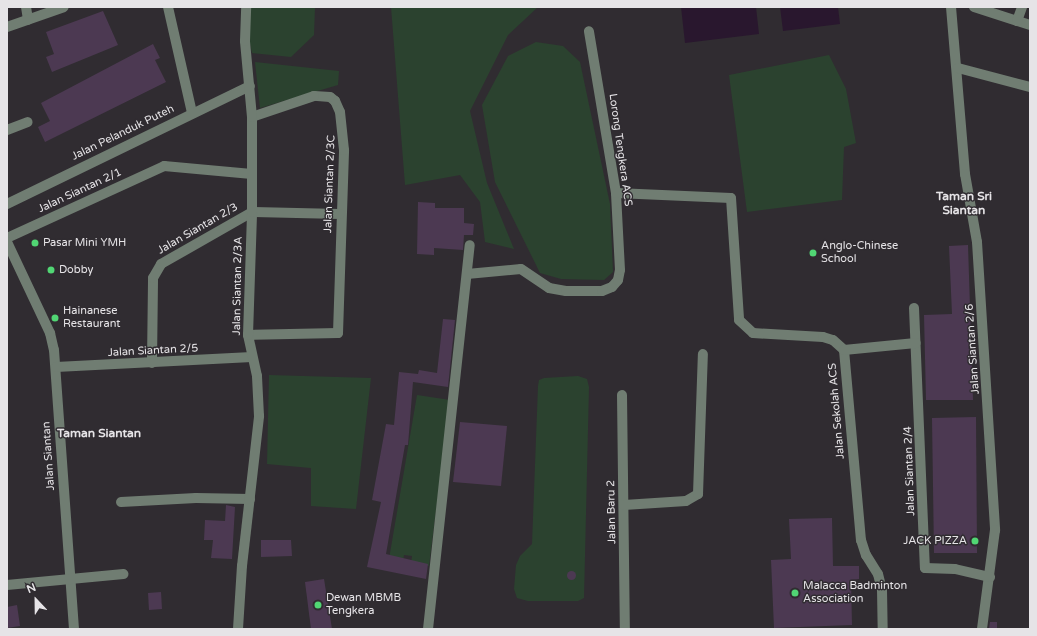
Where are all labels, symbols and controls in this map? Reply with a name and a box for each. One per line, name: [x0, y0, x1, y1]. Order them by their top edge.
street label: Lorong Tengkera ACS: [606, 93, 634, 207]
street label: Jalan Pelanduk Puteh: [70, 102, 176, 164]
street label: Jalan Siantan 2/3C: [322, 135, 338, 233]
street label: Jalan Siantan 2/1: [36, 166, 124, 216]
district label: Taman Sri Siantan: [936, 190, 992, 218]
street label: Jalan Siantan 2/3: [155, 201, 241, 257]
place label: Pasar Mini YMH: [43, 236, 126, 250]
street label: Jalan Siantan 2/3A: [231, 236, 245, 336]
marker: Pasar Mini YMH: [30, 238, 40, 248]
place label: Anglo-Chinese School: [821, 240, 898, 266]
marker: Anglo-Chinese School: [808, 248, 818, 258]
place label: Dobby: [59, 263, 93, 277]
marker: Dobby: [46, 265, 56, 275]
street label: Jalan Siantan 2/6: [963, 303, 983, 395]
place label: Hainanese Restaurant: [63, 305, 120, 331]
marker: Hainanese Restaurant: [50, 313, 60, 323]
street label: Jalan Siantan 2/5: [107, 342, 199, 360]
street label: Jalan Sekolah ACS: [826, 362, 848, 460]
street label: Jalan Siantan: [40, 421, 58, 491]
street label: Jalan Siantan 2/4: [902, 426, 918, 516]
district label: Taman Siantan: [57, 427, 141, 441]
street label: Jalan Baru 2: [605, 480, 619, 544]
place label: JACK PIZZA: [903, 534, 967, 548]
marker: JACK PIZZA: [970, 536, 980, 546]
north arrow: [16, 580, 56, 620]
place label: Malacca Badminton Association: [803, 580, 907, 606]
text: N: [25, 581, 38, 596]
marker: Malacca Badminton Association: [790, 588, 800, 598]
place label: Dewan MBMB Tengkera: [326, 592, 401, 618]
marker: Dewan MBMB Tengkera: [313, 600, 323, 610]

